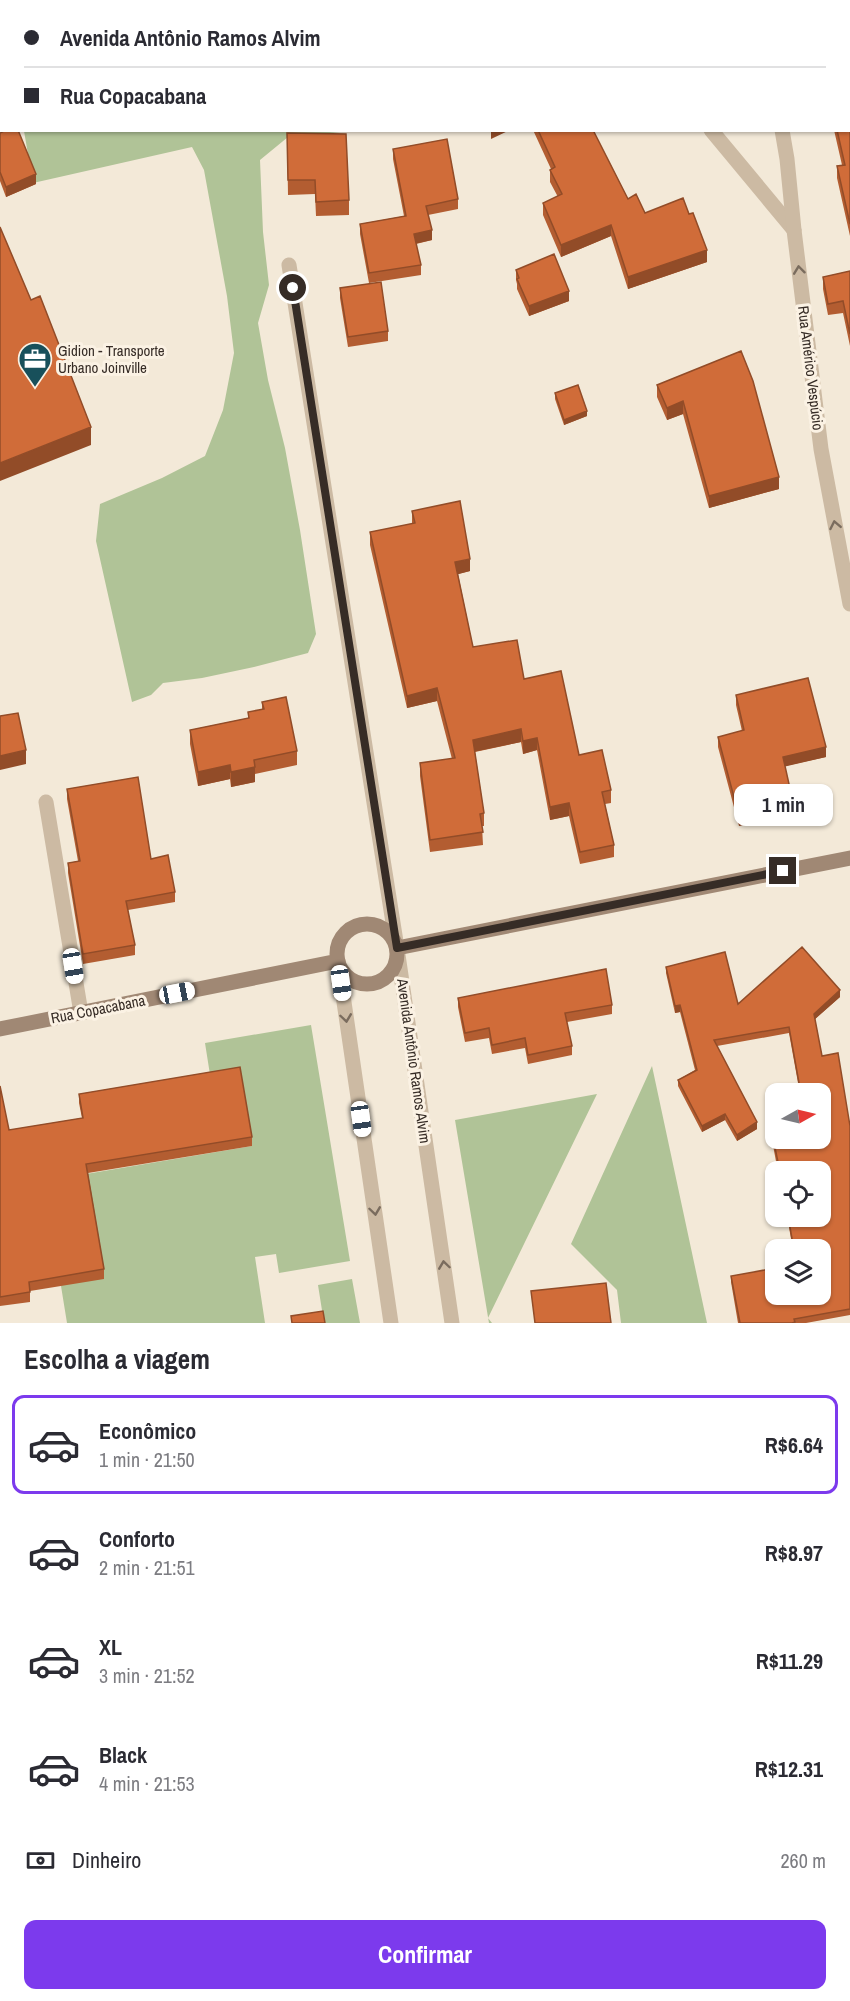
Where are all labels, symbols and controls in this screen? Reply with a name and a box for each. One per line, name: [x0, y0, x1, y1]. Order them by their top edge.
text: Avenida Antônio Ramos Alvim: [60, 23, 321, 53]
text: Rua Copacabana: [60, 81, 206, 111]
one-way arrow: [793, 266, 805, 275]
route start: [279, 274, 306, 301]
street label: Rua Américo Vespúcio: [793, 305, 829, 432]
place label: Gidion - Transporte Urbano Joinville: [58, 340, 165, 378]
office icon: Gidion - Transporte Urbano Joinville: [17, 341, 53, 388]
one-way arrow: [830, 521, 842, 530]
callout: 1 min: [734, 784, 832, 826]
text: 1 min: [762, 791, 805, 818]
route end: [769, 857, 796, 884]
car: [61, 947, 85, 985]
car: [330, 964, 352, 1002]
street label: Avenida Antônio Ramos Alvim: [392, 976, 436, 1145]
car: [158, 981, 196, 1005]
street label: Rua Copacabana: [49, 990, 147, 1028]
one-way arrow: [340, 1014, 352, 1023]
north arrow: [765, 1083, 831, 1149]
map controls: [765, 1083, 831, 1305]
car: [350, 1100, 372, 1138]
button: locate: [765, 1161, 831, 1227]
one-way arrow: [368, 1207, 380, 1216]
button: layers: [765, 1239, 831, 1305]
one-way arrow: [438, 1261, 450, 1270]
text: Escolha a viagem: [24, 1341, 210, 1377]
text: Econômico: [99, 1416, 196, 1446]
icon: car: [27, 1418, 81, 1472]
text: R$6.64: [765, 1430, 823, 1460]
text: 1 min · 21:50: [99, 1446, 195, 1473]
text: Conforto: [99, 1524, 175, 1554]
icon: car: [27, 1526, 81, 1580]
text: R$8.97: [765, 1538, 823, 1568]
text: 2 min · 21:51: [99, 1554, 195, 1581]
text: XL: [99, 1632, 122, 1662]
icon: car: [27, 1634, 81, 1688]
text: R$11.29: [756, 1646, 823, 1676]
text: 3 min · 21:52: [99, 1662, 195, 1689]
text: Black: [99, 1740, 147, 1770]
icon: car: [27, 1742, 81, 1796]
text: R$12.31: [755, 1754, 823, 1784]
text: 4 min · 21:53: [99, 1770, 195, 1797]
icon: cash: [24, 1844, 57, 1877]
text: Dinheiro: [72, 1845, 141, 1875]
text: 260 m: [780, 1847, 826, 1874]
button: Confirmar: [24, 1920, 826, 1989]

